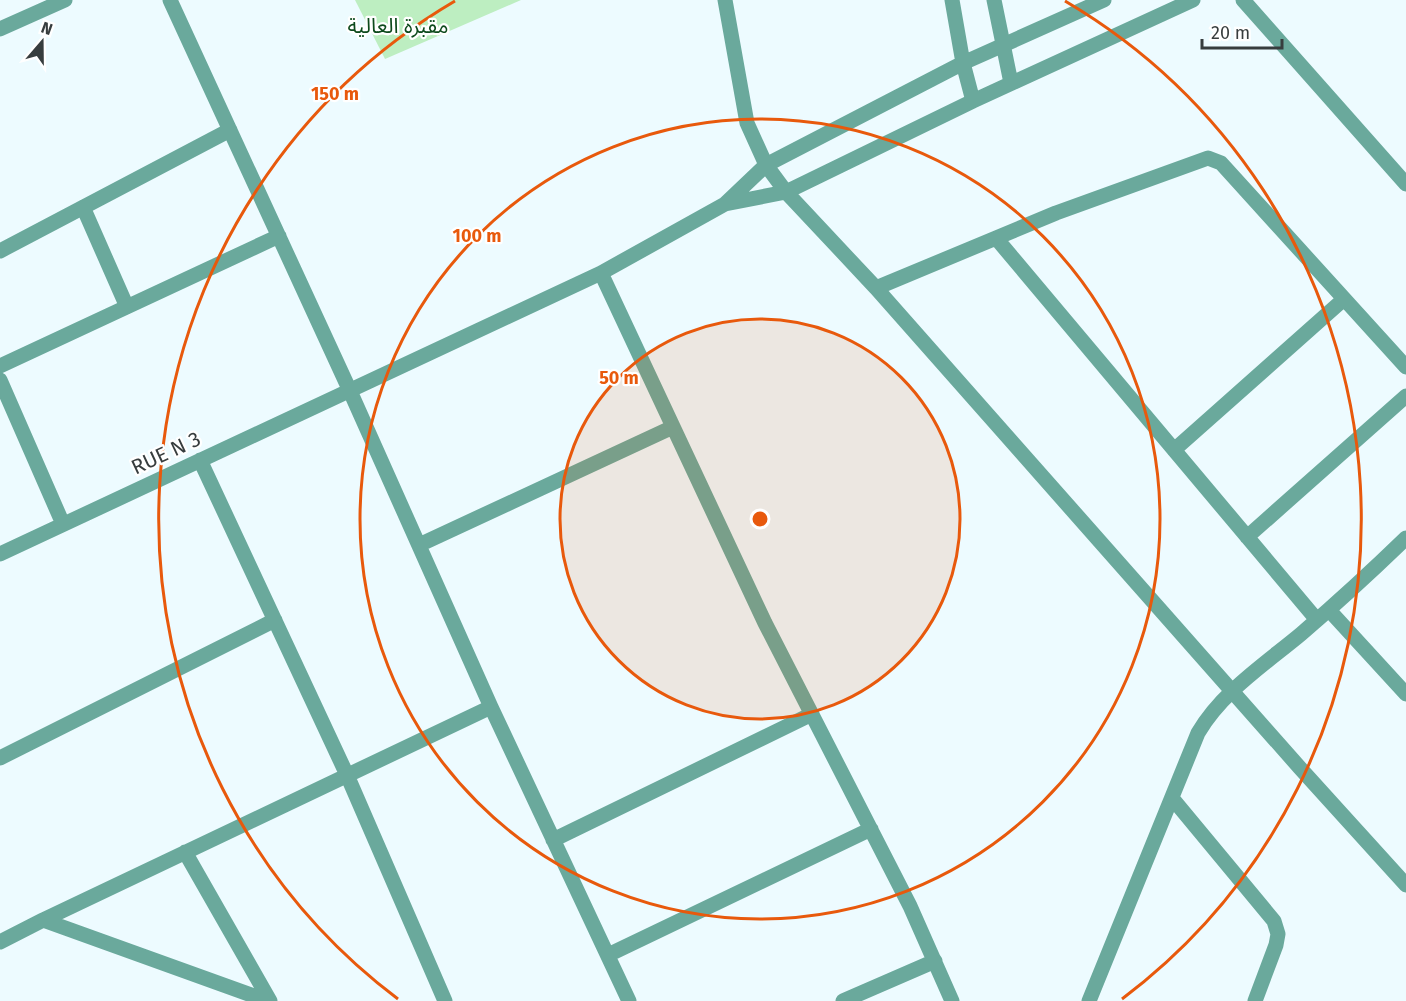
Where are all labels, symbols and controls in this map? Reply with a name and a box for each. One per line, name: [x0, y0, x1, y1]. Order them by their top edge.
north arrow: [12, 12, 72, 72]
scale bar: [1202, 12, 1282, 50]
park label: مقبرة العالية: [347, 13, 449, 39]
text: N: [39, 18, 55, 39]
text: 20 m: [1211, 22, 1250, 44]
text: 150 m: [311, 83, 359, 105]
text: 100 m: [453, 225, 501, 247]
text: 50 m: [599, 367, 639, 389]
street label: RUE N 3: [127, 426, 205, 480]
centre of rings: [750, 509, 770, 529]

